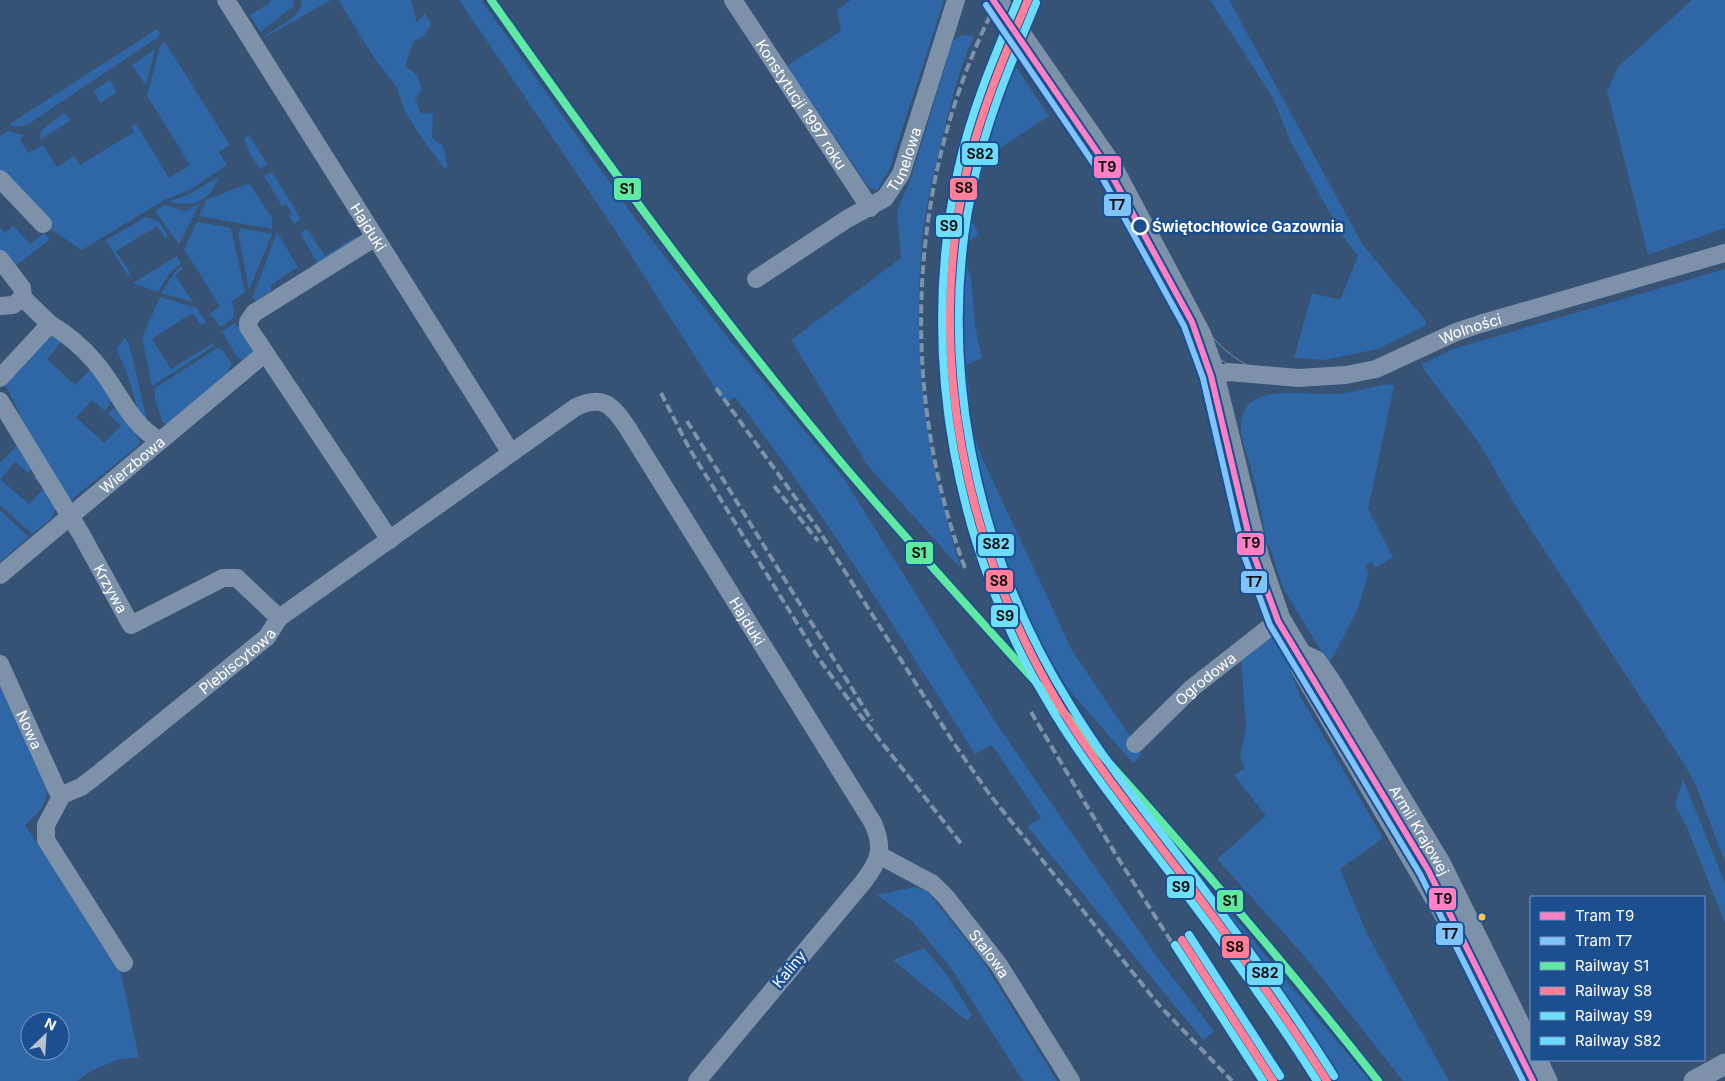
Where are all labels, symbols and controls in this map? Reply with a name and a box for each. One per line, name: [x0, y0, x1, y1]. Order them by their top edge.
street label: Konstytucji 1997 roku: [752, 36, 851, 173]
street label: Tunelowa: [882, 125, 925, 195]
line badge: S82: [961, 142, 999, 166]
text: S82: [966, 145, 994, 162]
line badge: T9: [1093, 155, 1122, 179]
text: T9: [1098, 158, 1116, 175]
line badge: S1: [613, 177, 642, 201]
line badge: S8: [949, 177, 978, 201]
text: S8: [955, 179, 973, 196]
text: S1: [619, 180, 635, 197]
line badge: T7: [1103, 193, 1132, 217]
text: T7: [1109, 196, 1125, 213]
street label: Hajduki: [347, 199, 391, 254]
line badge: S9: [935, 214, 963, 238]
text: S9: [940, 217, 958, 234]
marker: Świętochłowice Gazownia: [1131, 217, 1149, 235]
place label: Świętochłowice Gazownia: [1152, 217, 1344, 236]
street label: Wolności: [1436, 309, 1503, 348]
street label: Wierzbowa: [95, 432, 169, 497]
line badge: T9: [1236, 532, 1265, 556]
line badge: S82: [977, 533, 1015, 557]
text: T9: [1242, 534, 1260, 551]
text: S82: [982, 535, 1010, 552]
line badge: S1: [905, 541, 934, 565]
text: S1: [911, 544, 927, 561]
street label: Krzywa: [90, 561, 132, 616]
line badge: S8: [985, 569, 1014, 593]
line badge: T7: [1240, 570, 1268, 594]
text: S8: [990, 572, 1008, 589]
text: T7: [1246, 573, 1262, 590]
street label: Hajduki: [725, 593, 770, 649]
line badge: S9: [990, 604, 1019, 628]
text: S9: [996, 607, 1014, 624]
street label: Plebiscytowa: [195, 625, 280, 698]
street label: Ogrodowa: [1171, 648, 1240, 709]
street label: Nowa: [13, 707, 47, 752]
street label: Armii Krajowej: [1386, 781, 1454, 878]
line badge: S9: [1166, 875, 1195, 899]
text: S9: [1172, 878, 1190, 895]
line badge: T9: [1428, 887, 1457, 911]
line badge: S1: [1216, 889, 1244, 913]
text: T9: [1434, 890, 1452, 907]
text: S1: [1222, 892, 1238, 909]
legend: [1530, 896, 1705, 1061]
text: Tram T9: [1575, 906, 1634, 925]
unlabelled marker: [1477, 912, 1487, 922]
line badge: T7: [1435, 922, 1464, 946]
street label: Stalowa: [965, 925, 1014, 981]
text: T7: [1442, 925, 1458, 942]
text: Tram T7: [1575, 931, 1632, 950]
line badge: S8: [1221, 935, 1250, 959]
text: S8: [1226, 938, 1244, 955]
street label: Kaliny: [768, 946, 810, 992]
text: Railway S1: [1575, 956, 1649, 975]
line badge: S82: [1246, 962, 1284, 986]
text: S82: [1251, 964, 1279, 981]
text: Railway S8: [1575, 981, 1652, 1000]
text: Railway S9: [1575, 1006, 1652, 1025]
north arrow: [20, 1011, 70, 1061]
text: N: [42, 1014, 59, 1034]
text: Railway S82: [1575, 1031, 1661, 1050]

